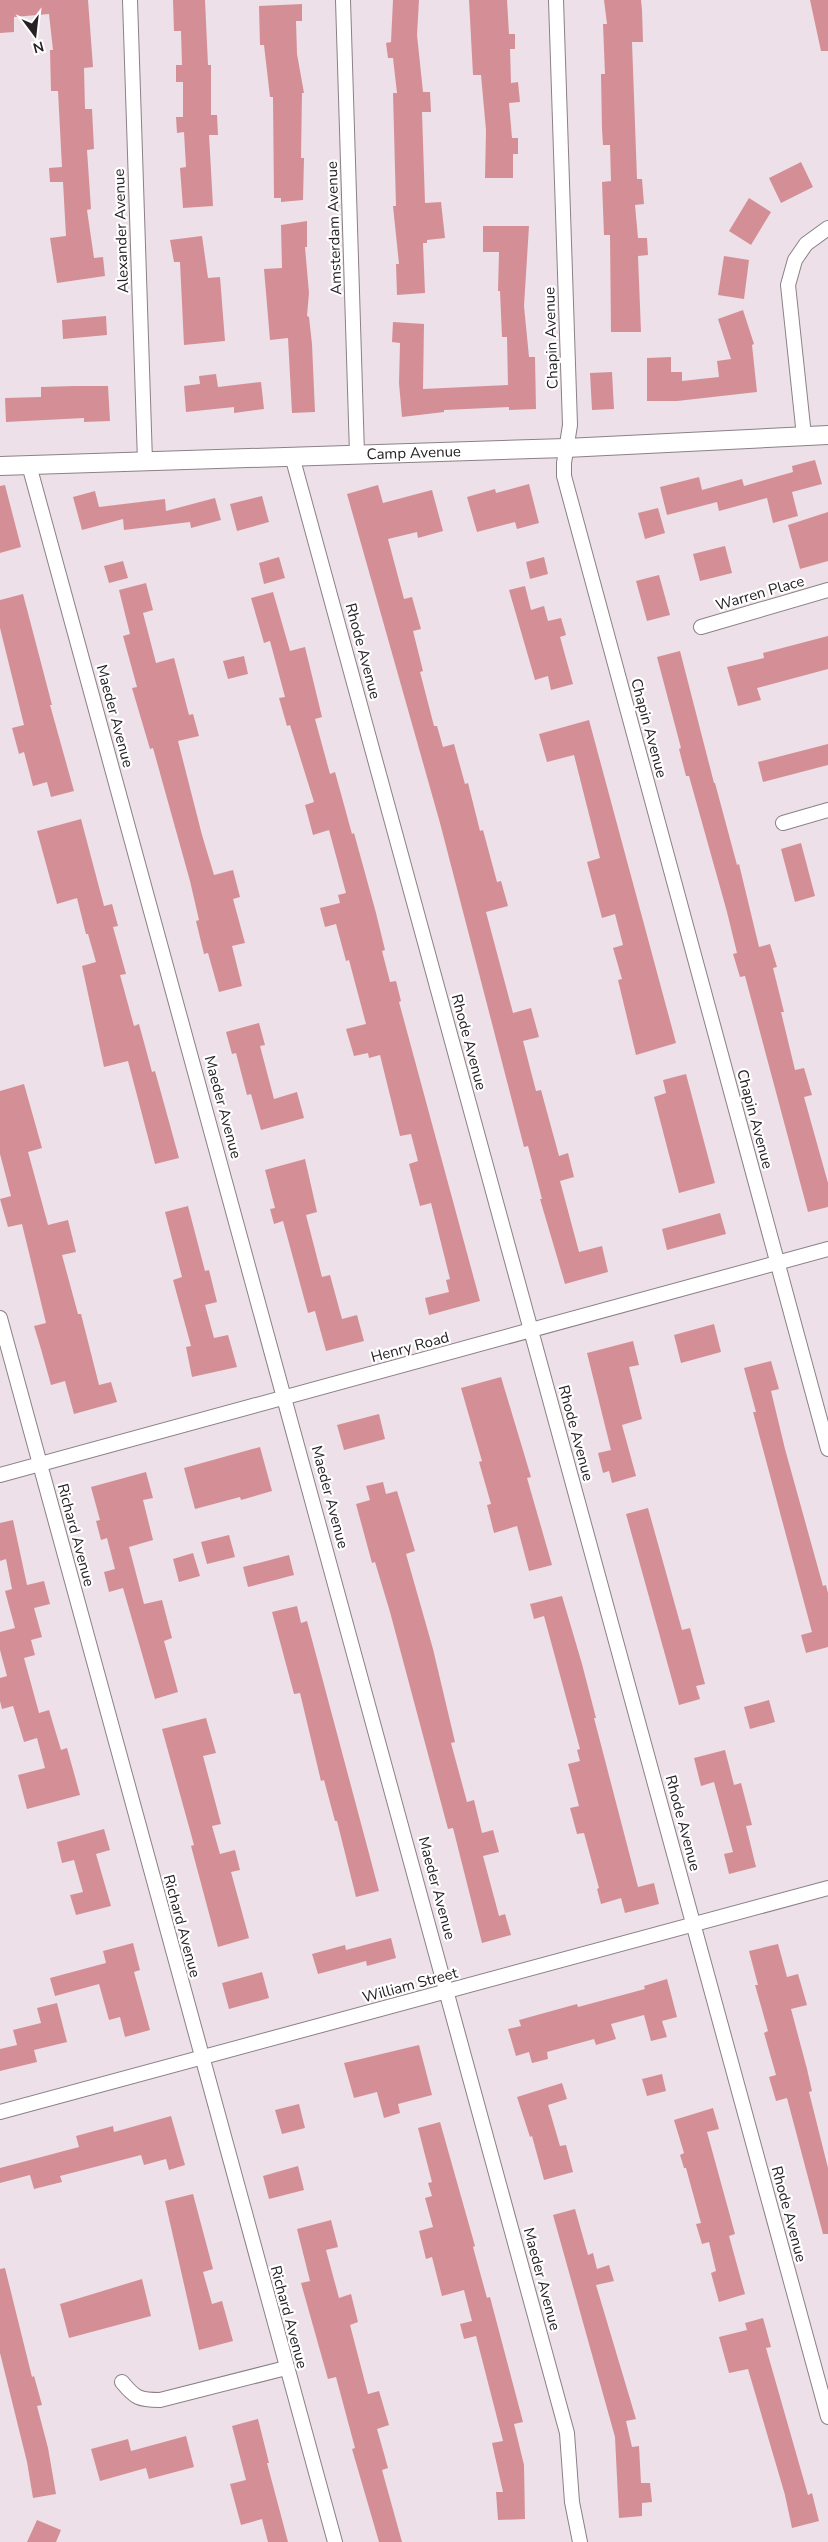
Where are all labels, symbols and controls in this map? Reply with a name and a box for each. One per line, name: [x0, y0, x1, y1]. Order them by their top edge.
north arrow: [10, 10, 60, 60]
text: N: [31, 37, 46, 58]
street label: Amsterdam Avenue: [322, 161, 346, 295]
street label: Alexander Avenue: [109, 168, 133, 294]
street label: Chapin Avenue: [539, 287, 563, 389]
street label: Camp Avenue: [366, 441, 461, 464]
street label: Warren Place: [713, 571, 807, 615]
street label: Rhode Avenue: [341, 601, 385, 701]
street label: Maeder Avenue: [92, 662, 138, 770]
street label: Chapin Avenue: [626, 676, 672, 780]
street label: Rhode Avenue: [447, 992, 491, 1092]
street label: Maeder Avenue: [200, 1053, 246, 1161]
street label: Chapin Avenue: [732, 1067, 778, 1171]
street label: Henry Road: [369, 1327, 451, 1367]
street label: Rhode Avenue: [554, 1383, 598, 1483]
street label: Maeder Avenue: [307, 1443, 353, 1551]
street label: Richard Avenue: [53, 1481, 99, 1589]
street label: Rhode Avenue: [661, 1773, 705, 1873]
street label: Maeder Avenue: [414, 1834, 460, 1942]
street label: Richard Avenue: [159, 1872, 205, 1980]
street label: William Street: [360, 1962, 461, 2007]
street label: Rhode Avenue: [767, 2164, 811, 2264]
street label: Maeder Avenue: [519, 2225, 565, 2333]
street label: Richard Avenue: [266, 2263, 312, 2371]

